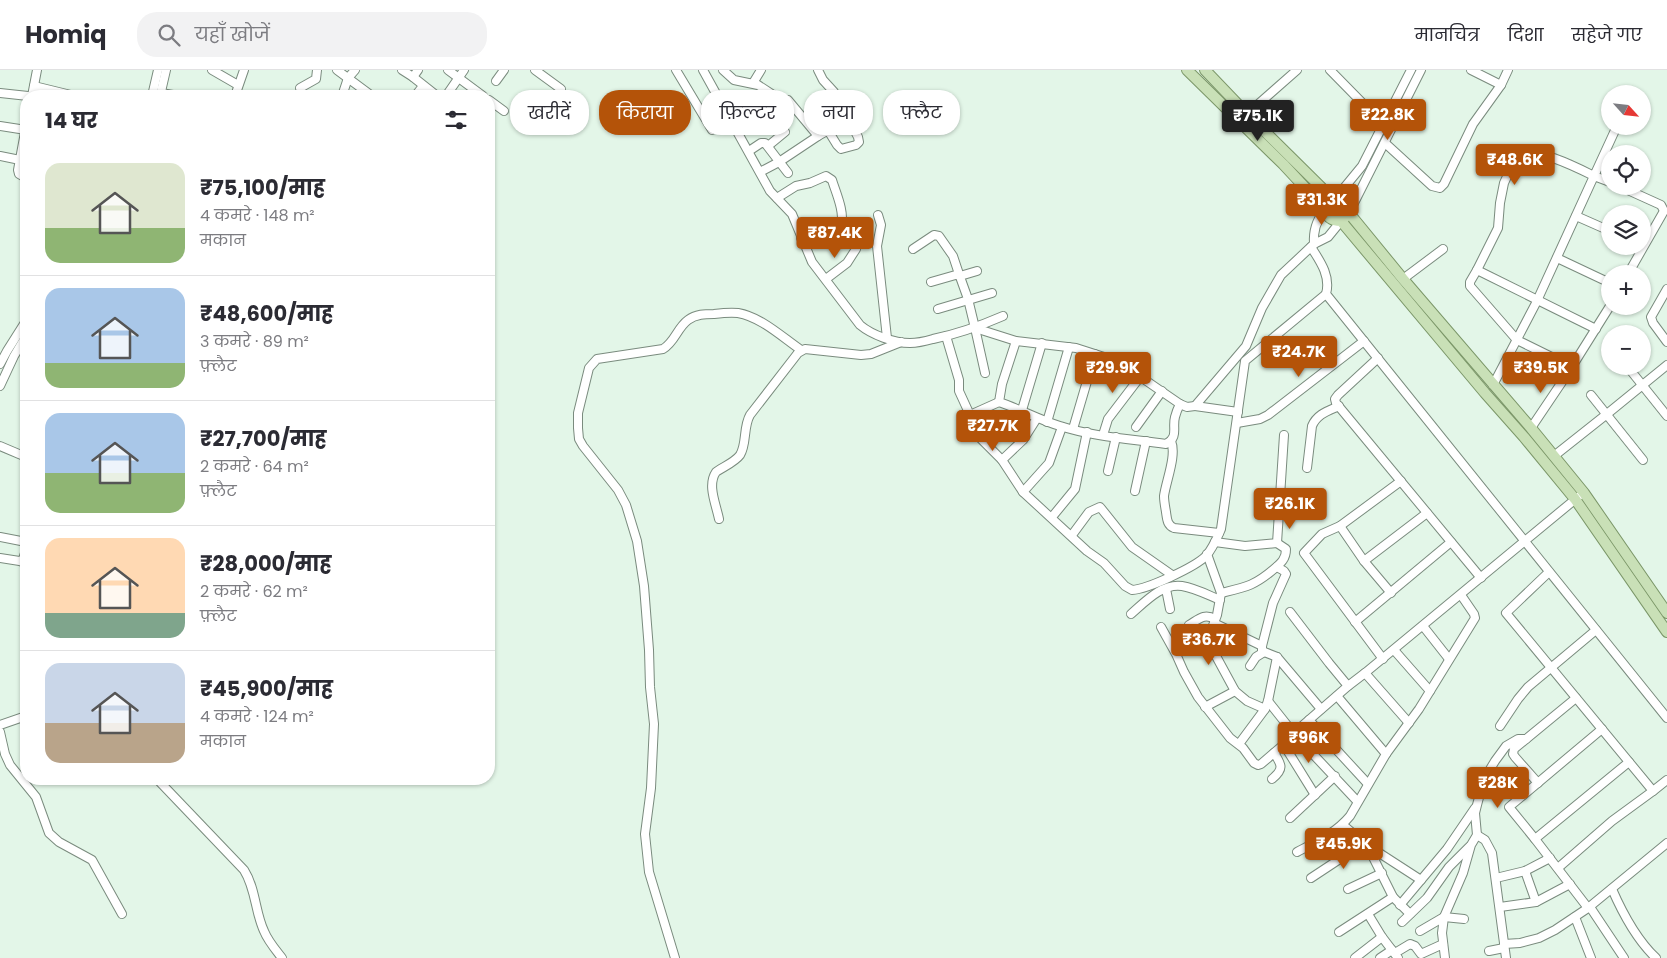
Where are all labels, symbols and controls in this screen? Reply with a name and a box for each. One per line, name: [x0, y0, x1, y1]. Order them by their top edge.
search box: [137, 12, 487, 57]
text: Homiq: [25, 18, 107, 51]
icon: search: [155, 21, 183, 49]
text: यहाँ खोजें: [195, 21, 270, 48]
text: मानचित्र: [1415, 22, 1479, 47]
text: दिशा: [1507, 22, 1544, 47]
text: सहेजे गए: [1572, 22, 1642, 47]
north arrow: [1601, 85, 1651, 135]
map controls: [1601, 85, 1651, 375]
chip: खरीदें: [510, 90, 589, 135]
chip: किराया: [599, 90, 691, 135]
chip: फ़िल्टर: [701, 90, 794, 135]
chip: नया: [804, 90, 873, 135]
chip: फ़्लैट: [883, 90, 960, 135]
pin: ₹22.8K: [1347, 98, 1429, 141]
pin: ₹75.1K: [1217, 100, 1299, 142]
text: ₹22.8K: [1361, 103, 1415, 126]
text: ₹75.1K: [1233, 104, 1283, 127]
text: 14 घर: [45, 106, 97, 135]
icon: filters: [442, 106, 470, 134]
pin: ₹48.6K: [1474, 144, 1556, 186]
button: locate: [1601, 145, 1651, 195]
text: ₹48.6K: [1487, 148, 1543, 171]
text: ₹75,100/माह: [200, 173, 325, 202]
icon: home: [85, 183, 145, 243]
pin: ₹31.3K: [1281, 184, 1363, 226]
text: ₹31.3K: [1297, 188, 1347, 211]
text: 4 कमरे · 148 m²: [200, 204, 315, 227]
button: layers: [1601, 205, 1651, 255]
pin: ₹87.4K: [794, 216, 876, 259]
text: ₹87.4K: [808, 221, 863, 244]
text: मकान: [200, 229, 246, 252]
button: +: [1601, 265, 1651, 315]
text: ₹48,600/माह: [200, 299, 333, 328]
icon: home: [85, 308, 145, 368]
button: −: [1601, 325, 1651, 375]
text: 3 कमरे · 89 m²: [200, 330, 309, 353]
pin: ₹24.7K: [1258, 336, 1340, 378]
text: ₹24.7K: [1272, 340, 1326, 363]
pin: ₹29.9K: [1072, 352, 1154, 394]
pin: ₹39.5K: [1500, 352, 1582, 394]
text: फ़्लैट: [200, 355, 237, 378]
text: ₹29.9K: [1086, 356, 1140, 379]
text: ₹39.5K: [1513, 356, 1569, 379]
pin: ₹27.7K: [952, 410, 1034, 452]
text: ₹27.7K: [967, 414, 1019, 437]
text: ₹27,700/माह: [200, 424, 327, 453]
icon: home: [85, 433, 145, 493]
text: 2 कमरे · 64 m²: [200, 455, 309, 478]
text: फ़्लैट: [200, 480, 237, 503]
pin: ₹26.1K: [1249, 488, 1331, 530]
text: ₹26.1K: [1265, 492, 1315, 515]
text: ₹28,000/माह: [200, 549, 331, 578]
icon: home: [85, 558, 145, 618]
text: 2 कमरे · 62 m²: [200, 580, 308, 603]
text: फ़्लैट: [200, 605, 237, 628]
pin: ₹36.7K: [1168, 624, 1250, 666]
text: ₹36.7K: [1182, 628, 1236, 651]
text: ₹45,900/माह: [200, 674, 333, 703]
icon: home: [85, 683, 145, 743]
text: 4 कमरे · 124 m²: [200, 705, 314, 728]
pin: ₹96K: [1279, 722, 1339, 764]
text: ₹96K: [1289, 726, 1329, 749]
text: मकान: [200, 730, 246, 753]
pin: ₹28K: [1468, 766, 1528, 809]
text: ₹28K: [1478, 771, 1518, 794]
pin: ₹45.9K: [1303, 828, 1385, 870]
text: ₹45.9K: [1316, 832, 1372, 855]

